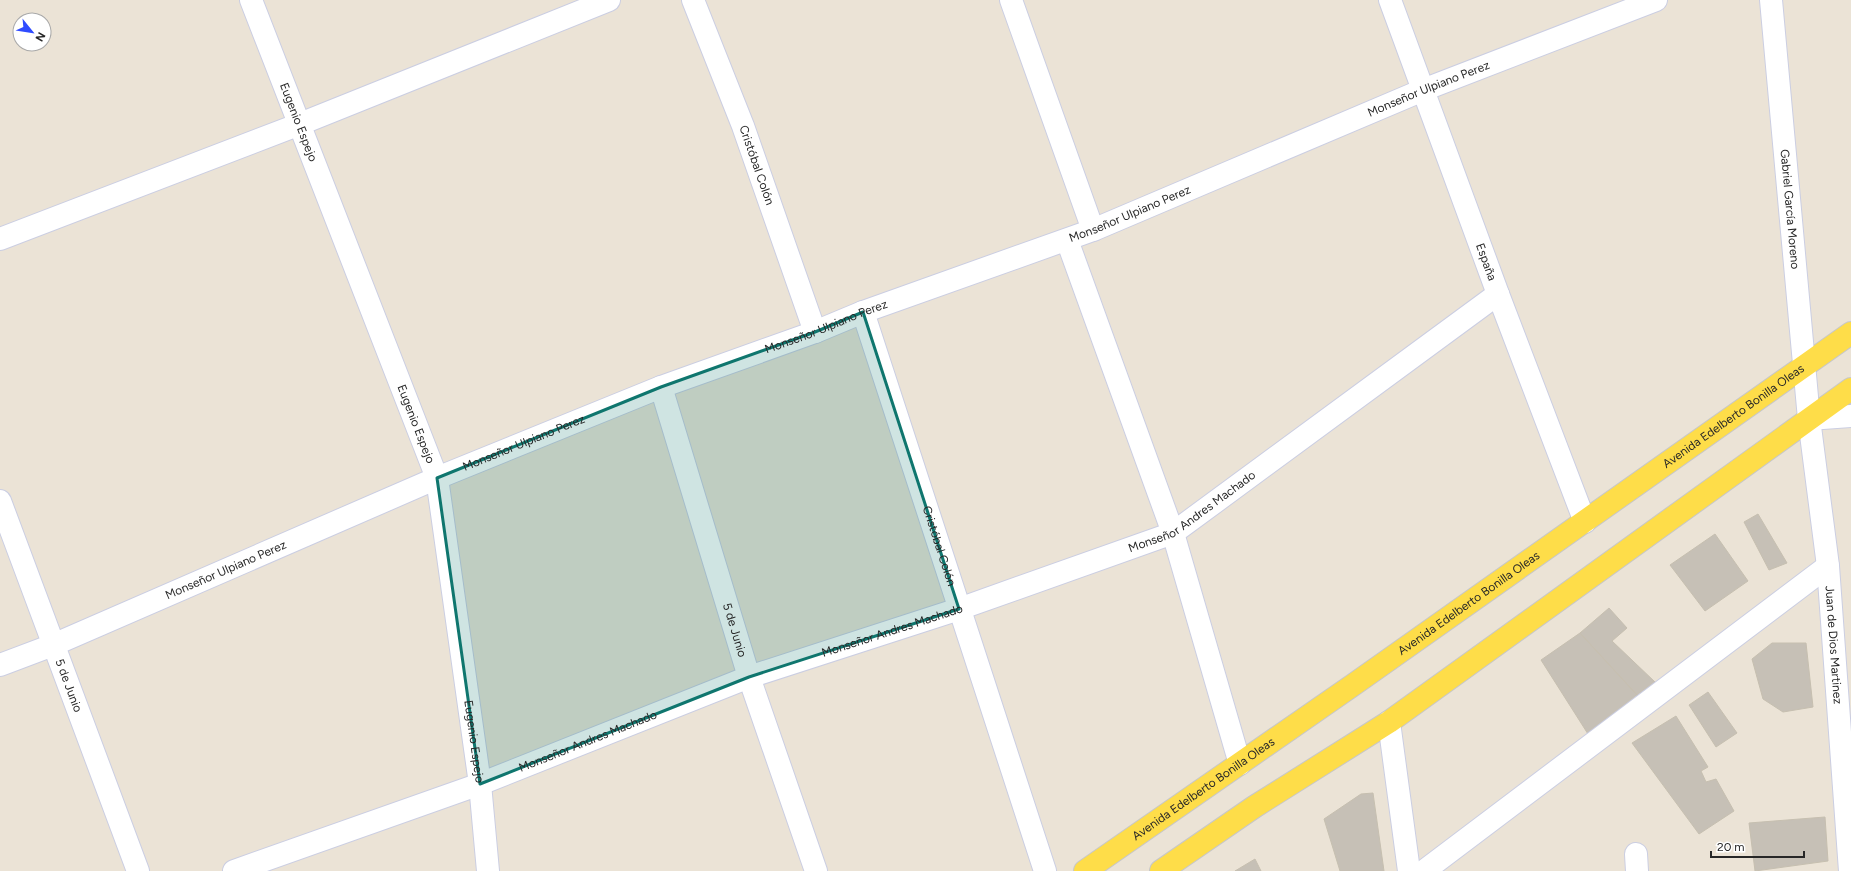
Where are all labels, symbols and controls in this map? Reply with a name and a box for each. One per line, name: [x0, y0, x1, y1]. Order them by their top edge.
north arrow: [12, 12, 52, 52]
text: N: [32, 30, 48, 44]
street label: Monseñor Ulpiano Perez: [1365, 58, 1492, 120]
street label: Eugenio Espejo: [277, 81, 320, 164]
street label: Cristóbal Colón: [736, 123, 777, 207]
street label: Gabriel García Moreno: [1778, 149, 1802, 270]
street label: Monseñor Ulpiano Perez: [1067, 182, 1193, 245]
street label: España: [1473, 241, 1499, 282]
street label: Monseñor Ulpiano Perez: [763, 297, 889, 356]
street label: Avenida Edelberto Bonilla Oleas: [1660, 361, 1807, 471]
street label: Eugenio Espejo: [394, 383, 438, 465]
street label: Monseñor Ulpiano Perez: [461, 412, 587, 474]
street label: Monseñor Andres Machado: [1126, 468, 1258, 555]
street label: Cristóbal Colón: [920, 504, 959, 588]
street label: Monseñor Ulpiano Perez: [163, 537, 288, 602]
street label: Avenida Edelberto Bonilla Oleas: [1395, 548, 1543, 658]
street label: Juan de Dios Martinez: [1822, 585, 1845, 705]
street label: 5 de Junio: [720, 601, 750, 659]
street label: Monseñor Andres Machado: [820, 601, 965, 660]
street label: 5 de Junio: [53, 657, 85, 714]
street label: Eugenio Espejo: [461, 699, 487, 784]
street label: Monseñor Andres Machado: [517, 707, 659, 775]
street label: Avenida Edelberto Bonilla Oleas: [1129, 734, 1278, 843]
scale bar: [1711, 833, 1804, 859]
text: 20 m: [1717, 840, 1745, 854]

